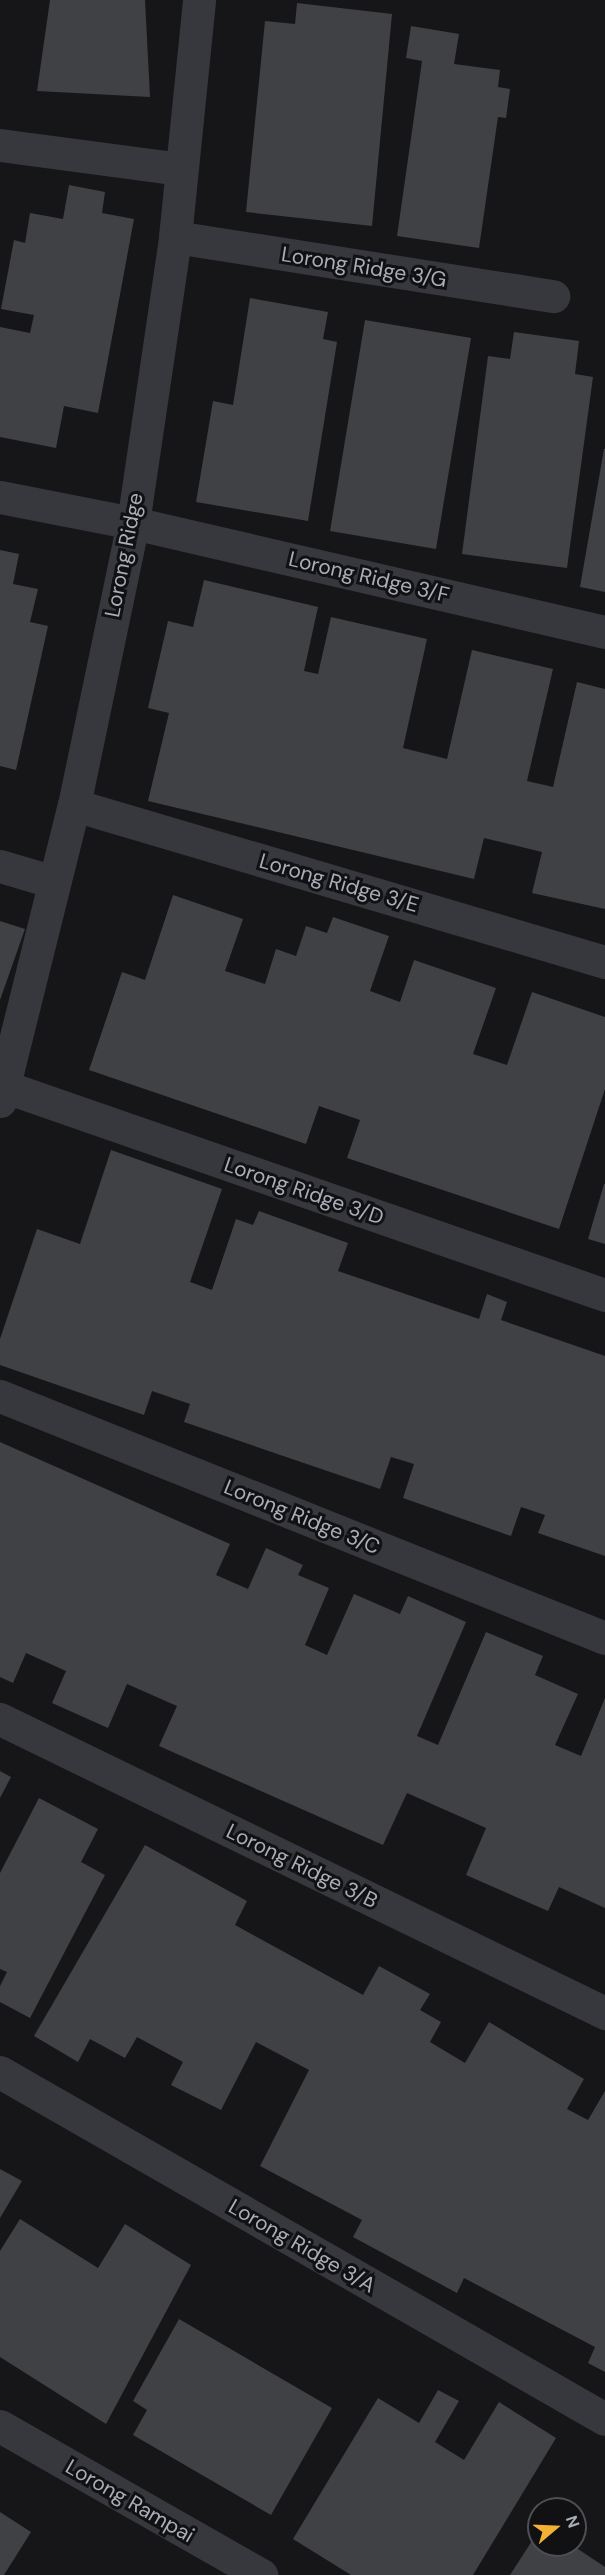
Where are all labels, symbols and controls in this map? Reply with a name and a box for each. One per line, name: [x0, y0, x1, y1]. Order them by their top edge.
street label: Lorong Ridge 3/G: [280, 242, 448, 292]
street label: Lorong Ridge: [100, 491, 148, 619]
street label: Lorong Ridge 3/F: [286, 546, 452, 608]
street label: Lorong Ridge 3/E: [256, 848, 422, 918]
street label: Lorong Ridge 3/D: [221, 1152, 387, 1230]
street label: Lorong Ridge 3/C: [220, 1474, 384, 1560]
street label: Lorong Ridge 3/B: [222, 1818, 382, 1914]
street label: Lorong Ridge 3/A: [224, 2194, 380, 2298]
street label: Lorong Rampai: [61, 2454, 199, 2548]
north arrow: [527, 2497, 587, 2557]
text: N: [561, 2513, 584, 2531]

